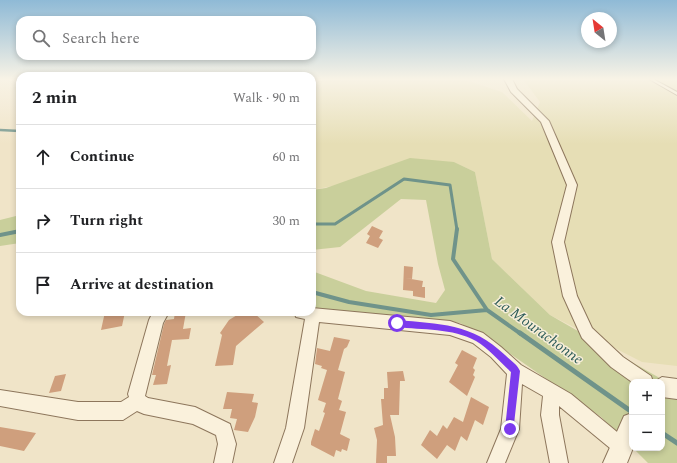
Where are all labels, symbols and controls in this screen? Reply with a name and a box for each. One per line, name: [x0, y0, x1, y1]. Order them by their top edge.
north arrow: [581, 12, 617, 48]
search box: [16, 16, 316, 60]
icon: search: [30, 27, 52, 49]
text: Search here: [62, 27, 140, 50]
text: 2 min: [32, 85, 77, 111]
text: Walk · 90 m: [233, 88, 300, 108]
text: Continue: [70, 145, 135, 168]
icon: ahead: [32, 146, 54, 168]
text: 60 m: [273, 147, 300, 167]
text: Turn right: [70, 209, 143, 232]
icon: right: [32, 210, 54, 232]
text: 30 m: [273, 211, 300, 231]
text: Arrive at destination: [70, 273, 214, 296]
icon: arrive: [32, 274, 54, 296]
water label: La Mourachonne: [489, 290, 588, 371]
route start: [388, 314, 406, 332]
map controls: [629, 379, 665, 451]
button: +: [629, 379, 665, 415]
button: −: [629, 415, 665, 451]
route end: [501, 420, 519, 438]

